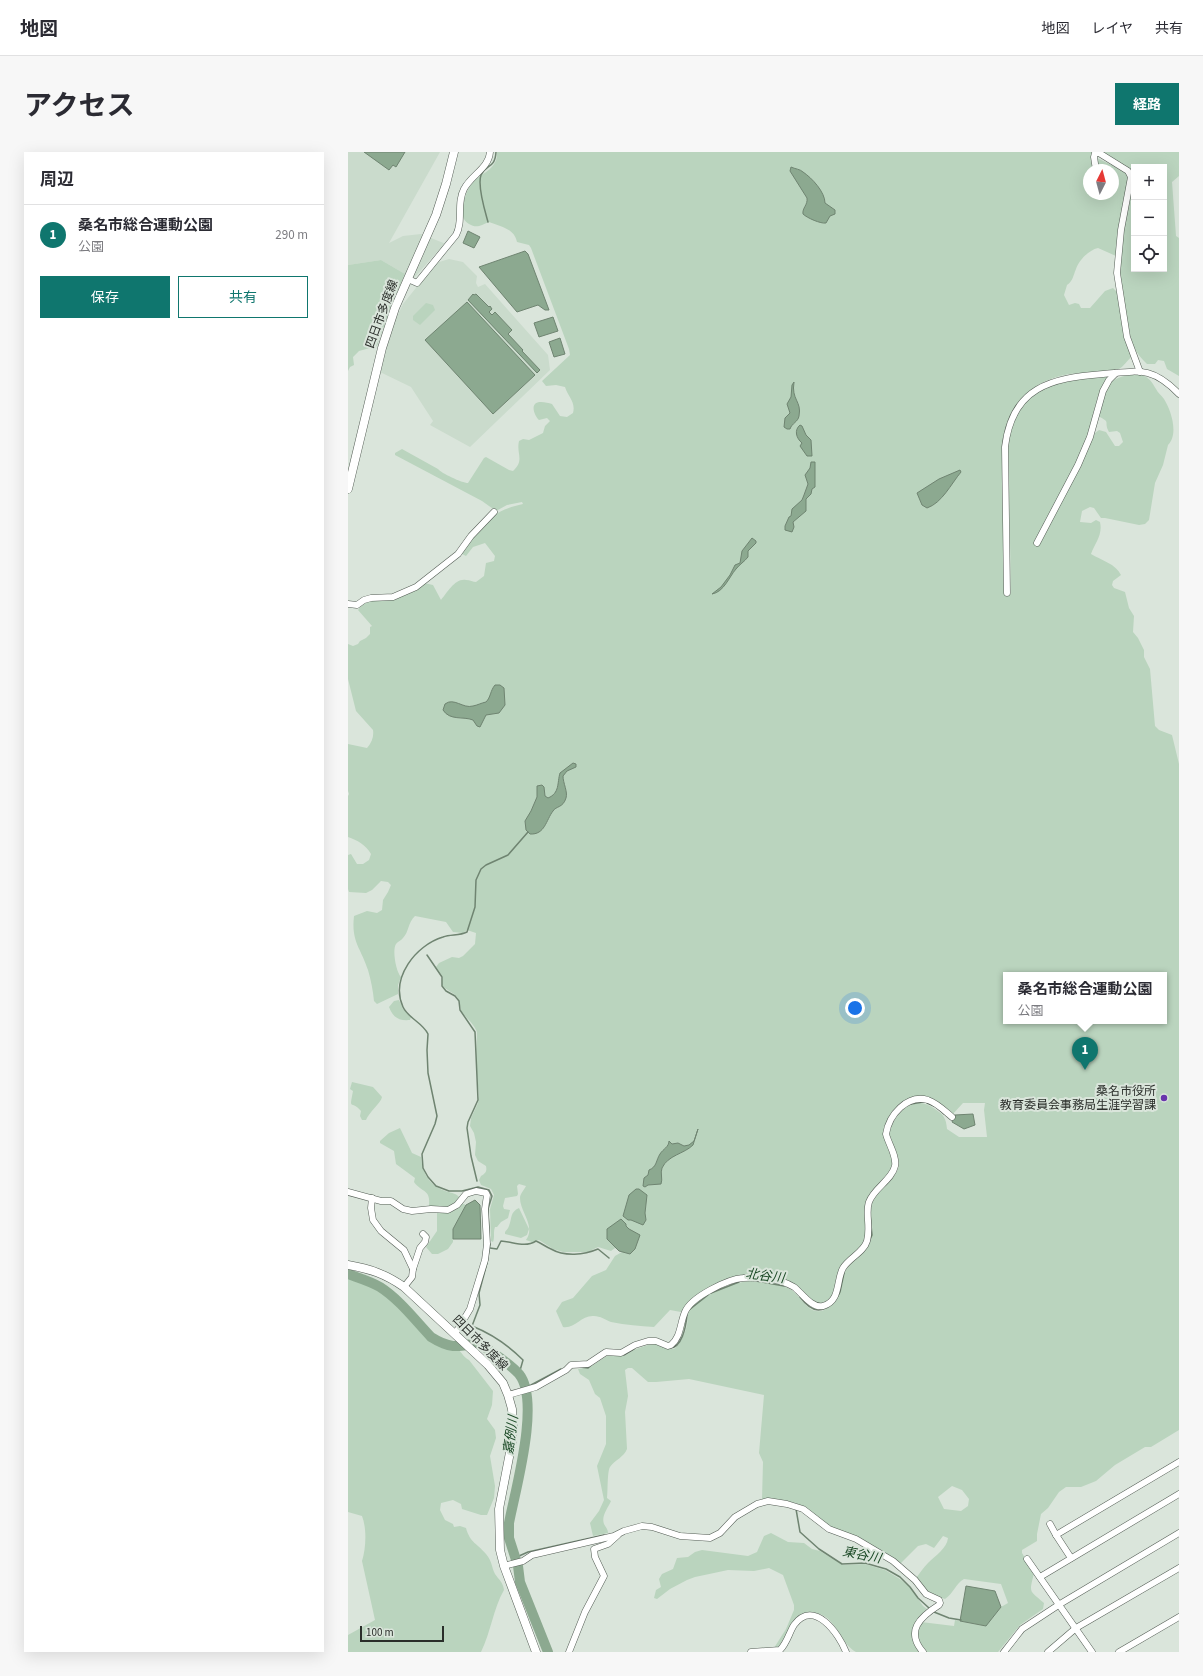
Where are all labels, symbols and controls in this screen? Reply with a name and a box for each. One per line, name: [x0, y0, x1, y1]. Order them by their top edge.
text: 地図: [20, 16, 58, 43]
text: 地図: [1041, 19, 1069, 39]
text: レイヤ: [1091, 19, 1133, 39]
text: 共有: [1155, 19, 1183, 39]
button: 経路: [1115, 83, 1179, 125]
text: アクセス: [24, 86, 135, 126]
north arrow: [1083, 164, 1119, 200]
map controls: [1131, 164, 1167, 272]
button: +: [1131, 164, 1167, 200]
text: 周辺: [40, 168, 74, 192]
button: −: [1131, 200, 1167, 236]
text: 桑名市総合運動公園: [78, 215, 213, 236]
text: 1: [50, 226, 56, 244]
text: 290 m: [275, 226, 308, 244]
button: locate: [1131, 236, 1167, 272]
text: 公園: [78, 238, 104, 256]
button: 保存: [40, 276, 170, 318]
button: 共有: [178, 276, 308, 318]
street label: 四日市多度線: [362, 277, 402, 351]
popup: [1003, 972, 1167, 1024]
text: 桑名市総合運動公園: [1017, 979, 1153, 1000]
your location: [845, 998, 865, 1018]
text: 公園: [1017, 1002, 1044, 1020]
pin: 1: [1072, 1037, 1098, 1070]
place label: 桑名市役所 教育委員会事務局生涯学習課: [1000, 1083, 1156, 1114]
marker: 桑名市役所 教育委員会事務局生涯学習課: [1159, 1093, 1169, 1103]
water label: 北谷川: [745, 1265, 787, 1288]
street label: 四日市多度線: [449, 1312, 511, 1374]
water label: 嘉例川: [499, 1412, 523, 1456]
water label: 東谷川: [841, 1542, 885, 1568]
scale bar: [360, 1624, 444, 1643]
text: 100 m: [366, 1625, 394, 1640]

